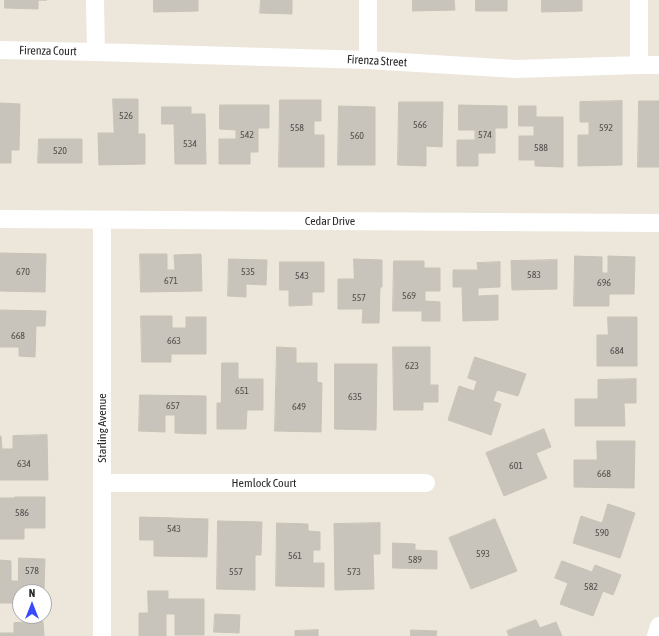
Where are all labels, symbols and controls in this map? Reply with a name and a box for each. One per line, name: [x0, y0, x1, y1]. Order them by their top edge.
street label: Firenza Court: [19, 43, 77, 59]
street label: Firenza Street: [347, 52, 407, 70]
house number: 526: [119, 110, 133, 122]
house number: 566: [413, 119, 427, 131]
house number: 558: [290, 122, 304, 134]
house number: 592: [599, 122, 613, 134]
house number: 542: [240, 129, 254, 141]
house number: 574: [478, 129, 492, 141]
house number: 560: [350, 130, 364, 142]
house number: 534: [183, 138, 197, 150]
house number: 588: [534, 142, 548, 154]
house number: 520: [53, 145, 67, 157]
street label: Cedar Drive: [305, 214, 355, 228]
house number: 670: [16, 266, 30, 278]
house number: 535: [241, 266, 255, 278]
house number: 583: [527, 269, 541, 281]
house number: 543: [295, 270, 309, 282]
house number: 671: [164, 275, 178, 287]
house number: 696: [597, 277, 611, 289]
house number: 569: [402, 290, 416, 302]
house number: 557: [352, 292, 366, 304]
house number: 668: [11, 330, 25, 342]
house number: 663: [167, 335, 181, 347]
house number: 684: [610, 345, 624, 357]
house number: 623: [405, 360, 419, 372]
house number: 651: [235, 385, 249, 397]
house number: 635: [348, 391, 362, 403]
street label: Starling Avenue: [95, 393, 109, 463]
house number: 657: [166, 400, 180, 412]
house number: 649: [292, 401, 306, 413]
house number: 634: [17, 458, 31, 470]
house number: 601: [509, 460, 523, 472]
house number: 668: [597, 468, 611, 480]
street label: Hemlock Court: [232, 476, 296, 490]
house number: 586: [15, 507, 29, 519]
house number: 543: [167, 523, 181, 535]
house number: 590: [595, 527, 609, 539]
house number: 593: [476, 548, 490, 560]
house number: 561: [288, 550, 302, 562]
house number: 589: [408, 554, 422, 566]
house number: 578: [25, 565, 39, 577]
house number: 557: [229, 566, 243, 578]
house number: 573: [347, 566, 361, 578]
house number: 582: [584, 581, 598, 593]
north arrow: [12, 584, 52, 624]
text: N: [29, 587, 35, 599]

